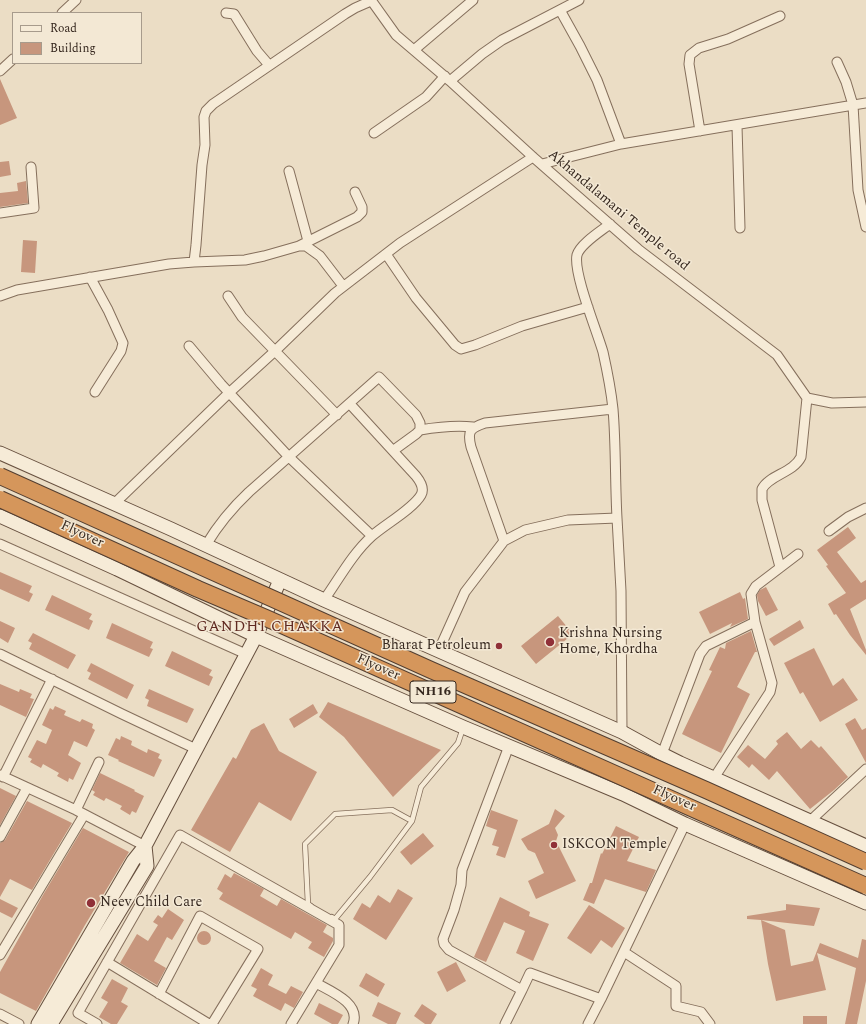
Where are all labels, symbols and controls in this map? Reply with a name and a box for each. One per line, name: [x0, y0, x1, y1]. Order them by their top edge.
legend: [12, 12, 142, 64]
text: Road: [50, 19, 77, 38]
text: Building: [50, 39, 96, 58]
street label: Akhandalamani Temple road: [544, 147, 692, 275]
street label: Flyover: [58, 518, 106, 552]
district label: GANDHI CHAKKA: [196, 619, 344, 637]
place label: Krishna Nursing Home, Khordha: [559, 626, 662, 658]
marker: Krishna Nursing Home, Khordha: [544, 636, 556, 648]
place label: Bharat Petroleum: [382, 638, 491, 654]
marker: Bharat Petroleum: [494, 641, 504, 651]
street label: Flyover: [354, 651, 402, 685]
road number: NH16: [410, 681, 456, 703]
street label: Flyover: [650, 782, 698, 816]
place label: ISKCON Temple: [562, 837, 667, 853]
marker: ISKCON Temple: [549, 840, 559, 850]
place label: Neev Child Care: [100, 895, 202, 911]
marker: Neev Child Care: [85, 897, 97, 909]

